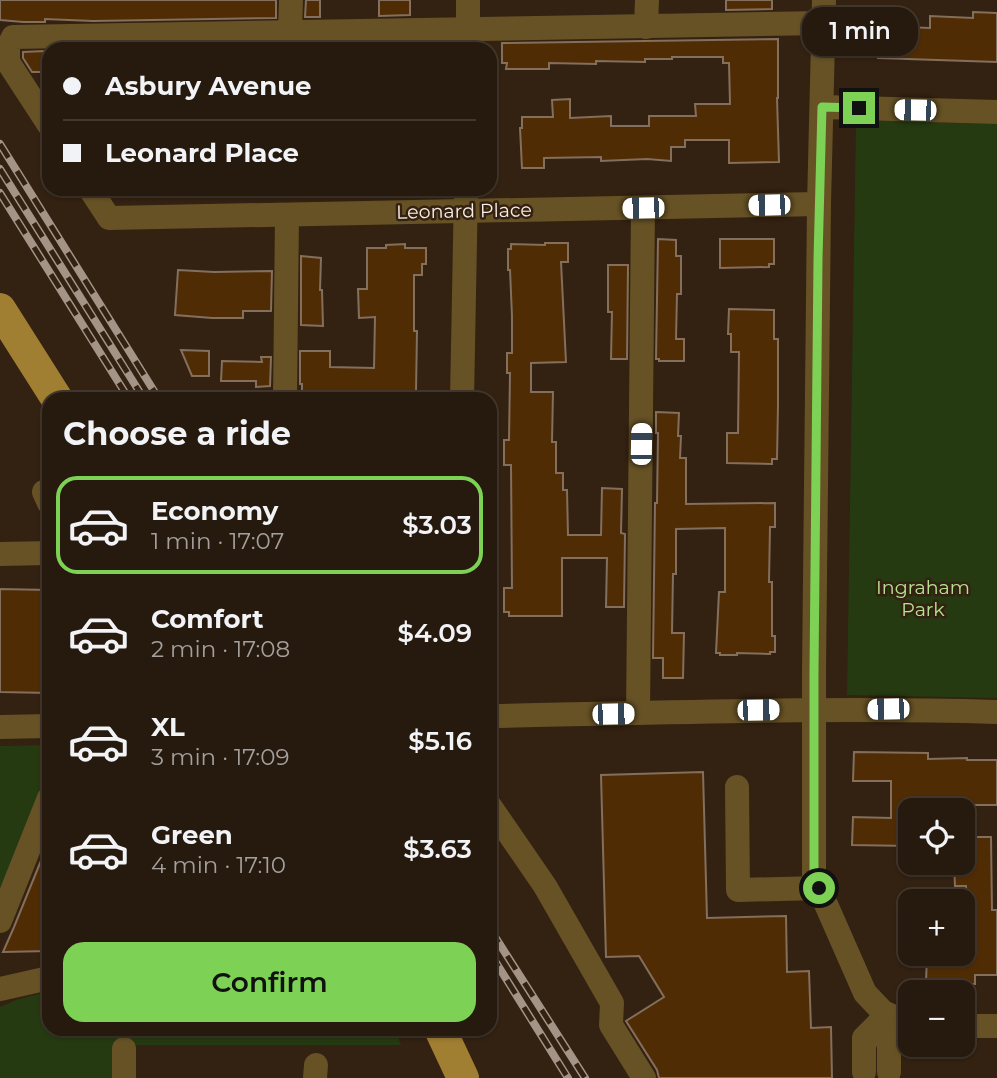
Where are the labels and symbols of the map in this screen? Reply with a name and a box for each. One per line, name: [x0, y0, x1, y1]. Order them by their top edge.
callout: 1 min: [801, 7, 917, 56]
route end: [843, 92, 875, 124]
car: [894, 99, 937, 121]
car: [748, 194, 791, 216]
car: [622, 197, 665, 219]
street label: Leonard Place: [396, 198, 532, 224]
car: [631, 423, 652, 465]
park label: Ingraham Park: [876, 576, 970, 621]
car: [867, 698, 910, 720]
car: [737, 699, 780, 721]
car: [592, 703, 635, 725]
route start: [803, 872, 835, 904]

